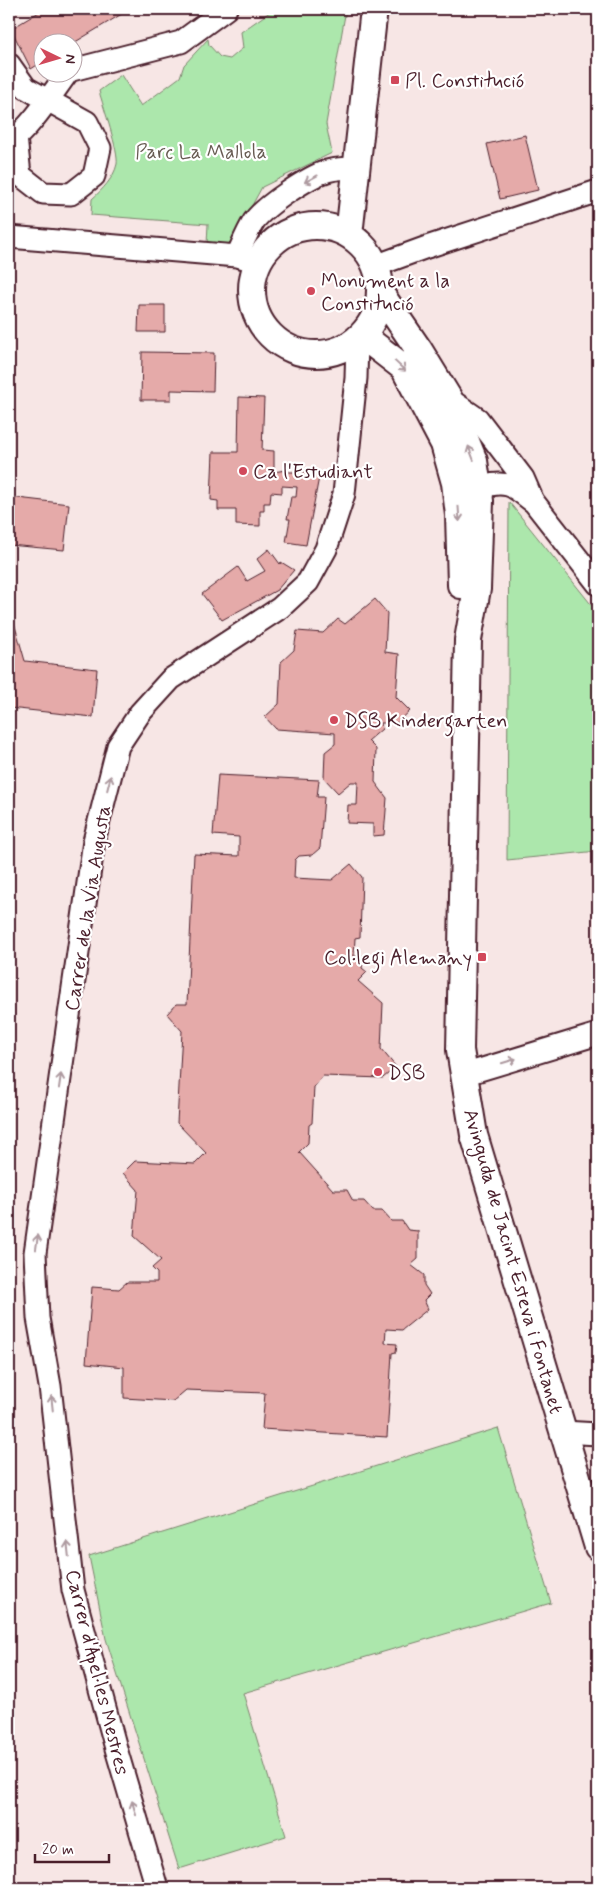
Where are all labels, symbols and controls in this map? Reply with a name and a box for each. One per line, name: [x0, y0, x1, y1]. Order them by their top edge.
north arrow: [32, 32, 82, 82]
text: N: [61, 54, 79, 64]
place label: Pl. Constitució: [405, 68, 524, 95]
marker: Pl. Constitució: [389, 74, 401, 86]
park label: Parc La Mallola: [135, 139, 267, 166]
one-way arrow: [304, 174, 319, 184]
place label: Monument a la Constitució: [321, 268, 450, 318]
marker: Monument a la Constitució: [305, 285, 317, 297]
one-way arrow: [393, 360, 406, 372]
one-way arrow: [466, 446, 475, 461]
place label: Ca l'Estudiant: [253, 459, 373, 486]
marker: Ca l'Estudiant: [237, 465, 249, 477]
one-way arrow: [454, 506, 463, 522]
place label: DSB Kindergarten: [344, 708, 508, 737]
marker: DSB Kindergarten: [328, 714, 340, 726]
one-way arrow: [104, 775, 114, 791]
street label: Carrer de la Via Augusta: [59, 803, 118, 1013]
place label: Col·legi Alemany: [324, 945, 472, 974]
marker: Col·legi Alemany: [476, 951, 488, 963]
one-way arrow: [501, 1055, 517, 1065]
place label: DSB: [388, 1060, 425, 1087]
marker: DSB: [372, 1066, 384, 1078]
one-way arrow: [55, 1073, 65, 1089]
street label: Avinguda de Jacint Esteva i Fontanet: [455, 1106, 569, 1417]
one-way arrow: [32, 1234, 42, 1250]
one-way arrow: [47, 1395, 57, 1411]
one-way arrow: [63, 1541, 73, 1557]
street label: Carrer d'Apel·les Mestres: [57, 1567, 135, 1778]
one-way arrow: [128, 1800, 138, 1816]
scale bar: [35, 1832, 109, 1864]
text: 20 m: [42, 1840, 74, 1860]

